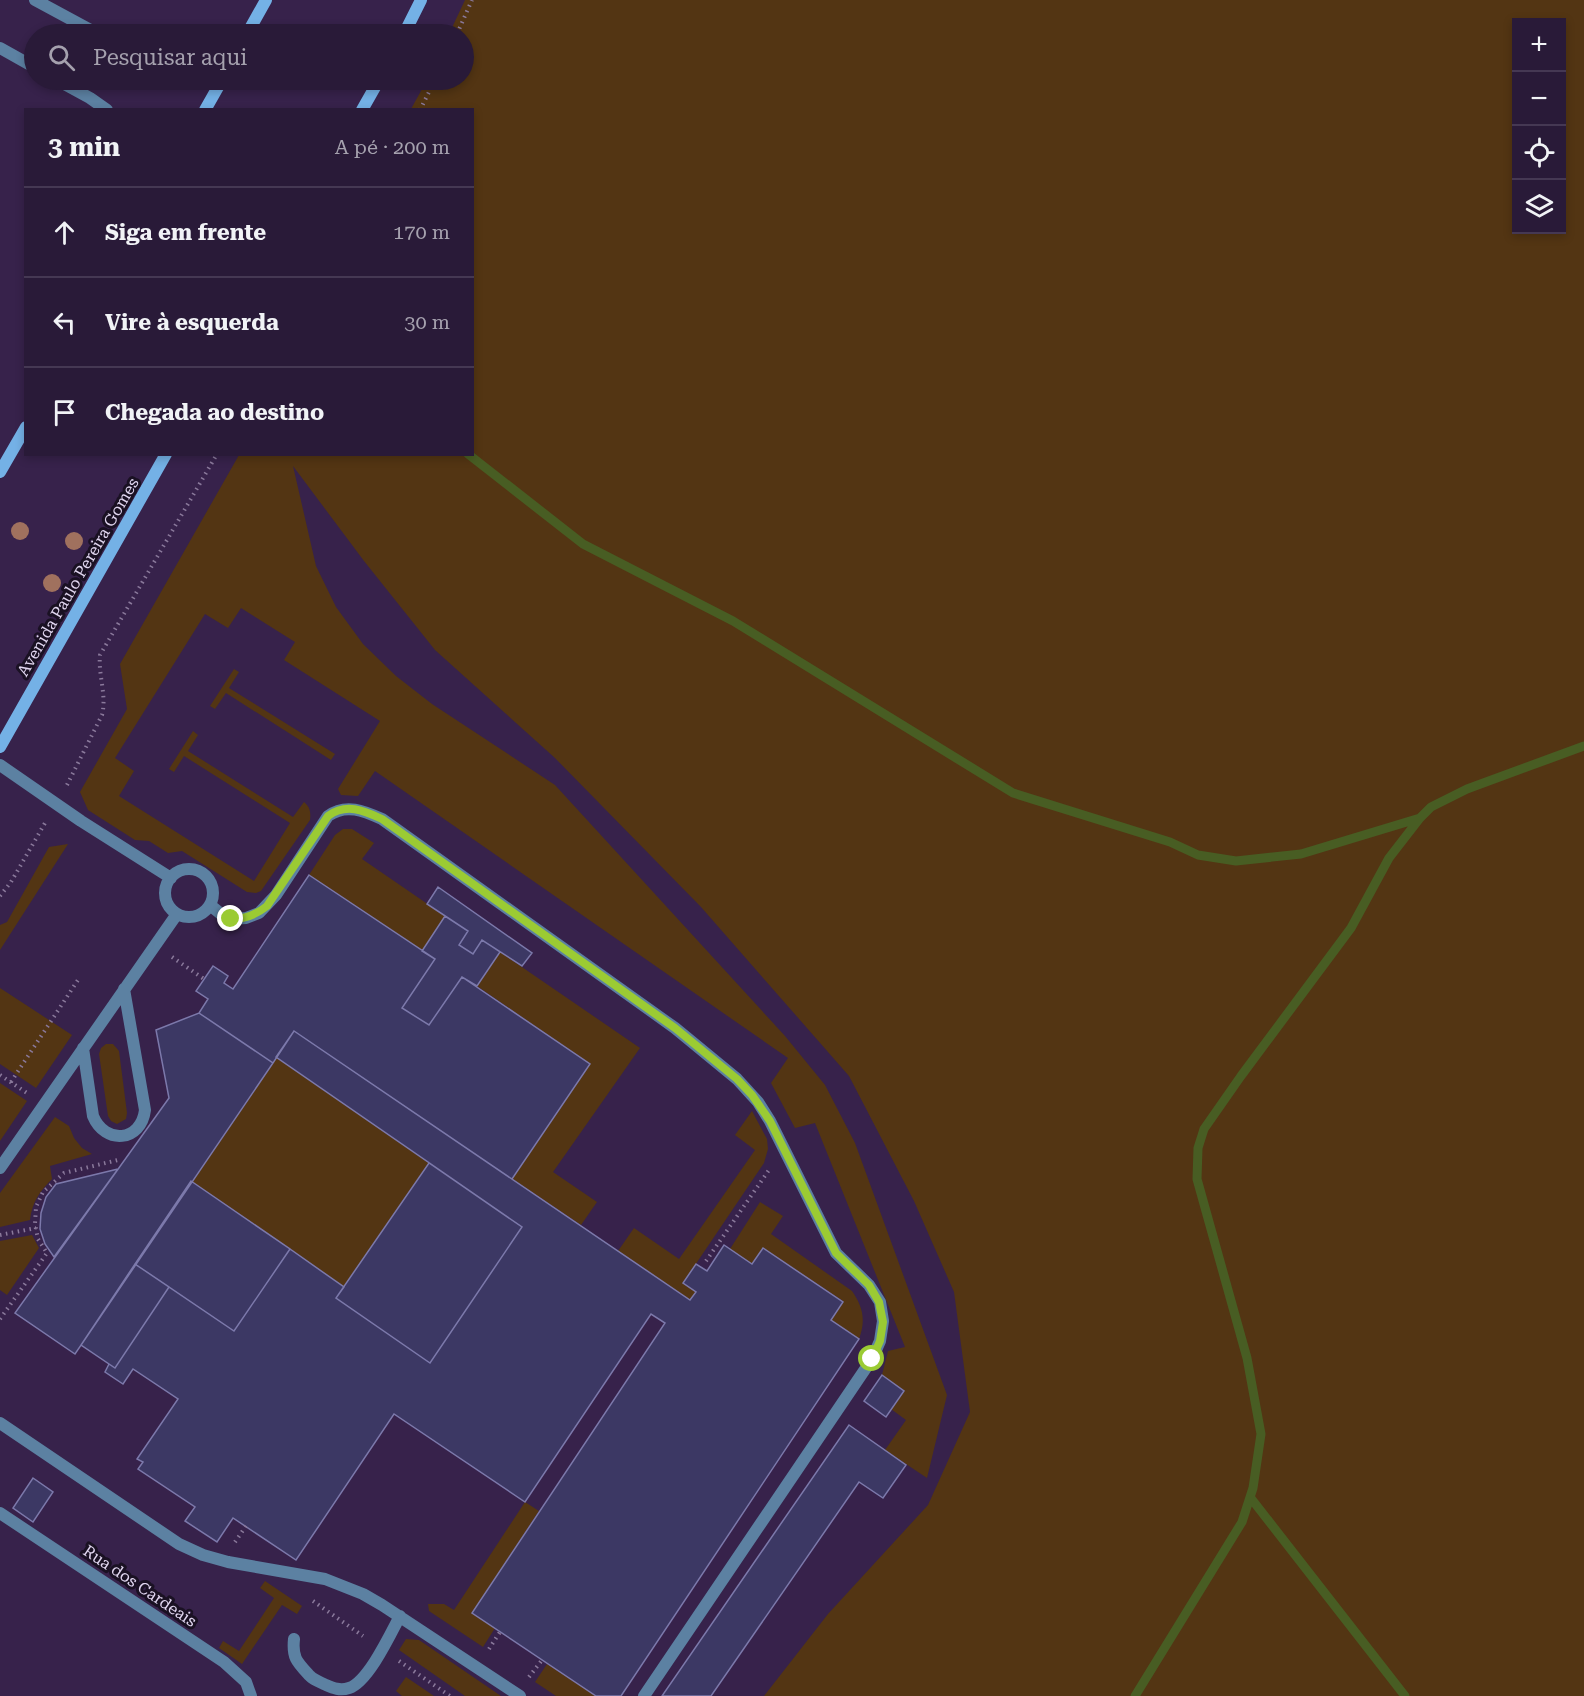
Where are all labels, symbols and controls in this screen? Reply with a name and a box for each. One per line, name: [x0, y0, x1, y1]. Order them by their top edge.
map controls: [1512, 18, 1566, 234]
button: +: [1512, 18, 1566, 72]
search box: [24, 24, 474, 90]
icon: search: [45, 41, 78, 74]
text: Pesquisar aqui: [93, 45, 247, 70]
button: −: [1512, 72, 1566, 126]
button: locate: [1512, 126, 1566, 180]
text: 3 min: [48, 132, 120, 162]
text: A pé · 200 m: [335, 135, 450, 159]
button: layers: [1512, 180, 1566, 234]
icon: ahead: [48, 216, 81, 249]
text: Siga em frente: [105, 220, 266, 245]
text: 170 m: [393, 220, 450, 244]
icon: left: [48, 306, 81, 339]
text: Vire à esquerda: [105, 310, 279, 335]
text: 30 m: [404, 310, 450, 334]
icon: arrive: [48, 396, 81, 429]
text: Chegada ao destino: [105, 400, 324, 425]
street label: Avenida Paulo Pereira Gomes: [13, 474, 143, 680]
route end: [217, 905, 243, 931]
route start: [858, 1345, 884, 1371]
street label: Rua dos Cardeais: [80, 1541, 200, 1631]

